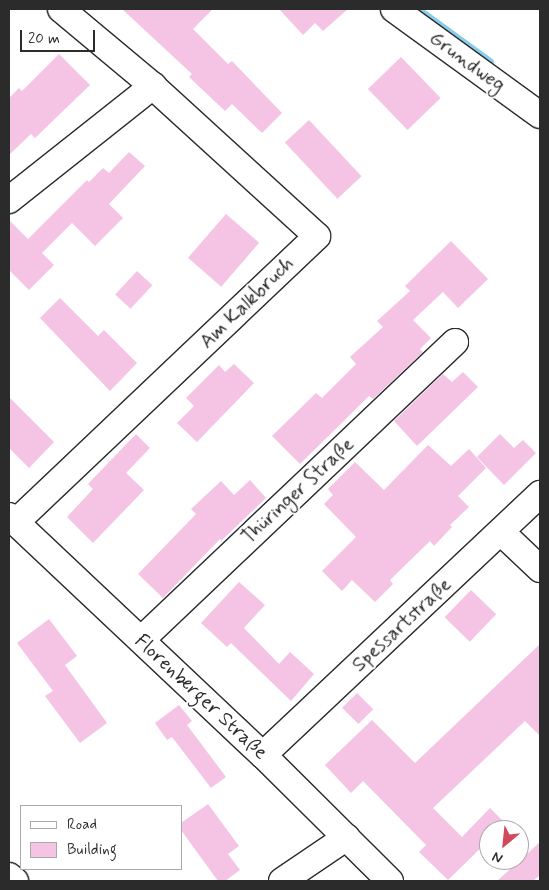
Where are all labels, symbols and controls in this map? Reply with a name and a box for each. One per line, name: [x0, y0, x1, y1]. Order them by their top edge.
scale bar: [22, 20, 98, 52]
street label: Grundweg: [424, 26, 510, 98]
text: 20 m: [28, 29, 60, 49]
street label: Am Kalkbruch: [195, 253, 299, 353]
street label: Thüringer Straße: [237, 433, 359, 549]
street label: Spessartstraße: [347, 573, 457, 677]
street label: Florenberger Straße: [129, 629, 273, 765]
legend: [20, 805, 182, 870]
text: Road: [67, 815, 97, 835]
north arrow: [479, 820, 529, 870]
text: Building: [67, 840, 117, 860]
text: N: [489, 847, 506, 868]

